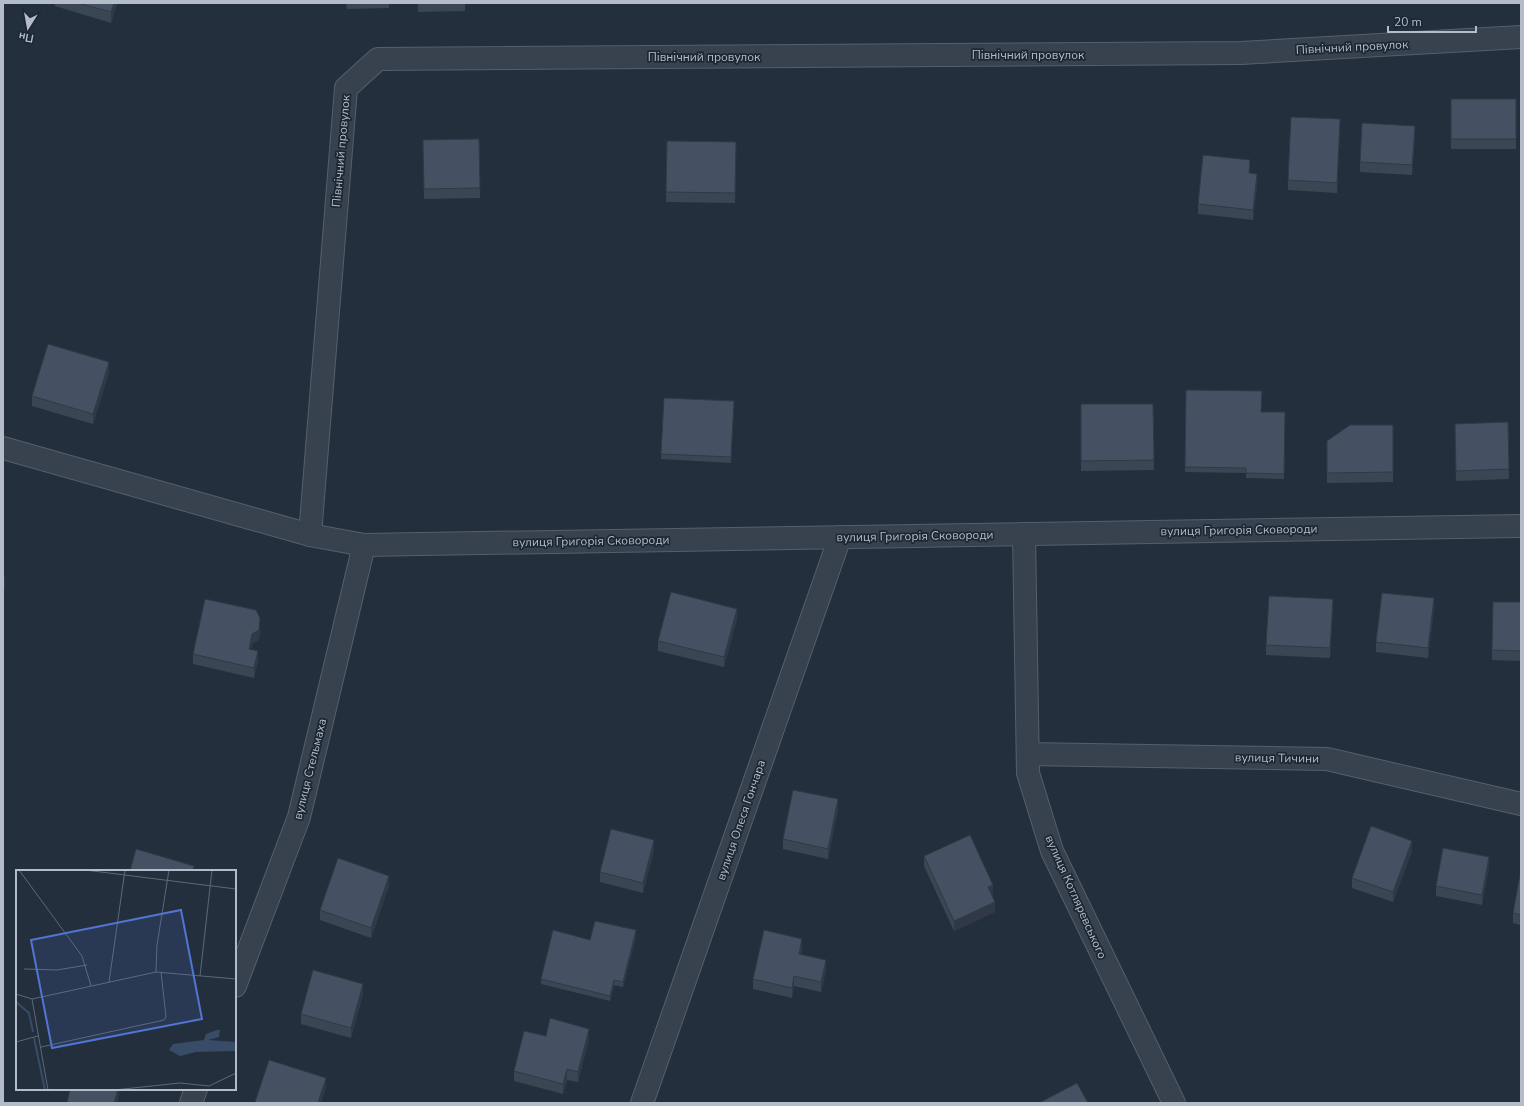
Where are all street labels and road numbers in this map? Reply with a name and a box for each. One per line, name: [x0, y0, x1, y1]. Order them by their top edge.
street label: Північний провулок: [1295, 36, 1409, 58]
street label: Північний провулок: [972, 47, 1085, 63]
street label: Північний провулок: [648, 49, 761, 65]
street label: Північний провулок: [328, 94, 354, 208]
street label: вулиця Григорія Сковороди: [1160, 521, 1318, 539]
street label: вулиця Григорія Сковороди: [836, 527, 994, 545]
street label: вулиця Григорія Сковороди: [512, 532, 670, 550]
street label: вулиця Стельмаха: [290, 717, 330, 821]
street label: вулиця Тичини: [1235, 749, 1319, 767]
street label: вулиця Олеся Гончара: [713, 758, 769, 882]
street label: вулиця Котляревського: [1042, 833, 1111, 961]

